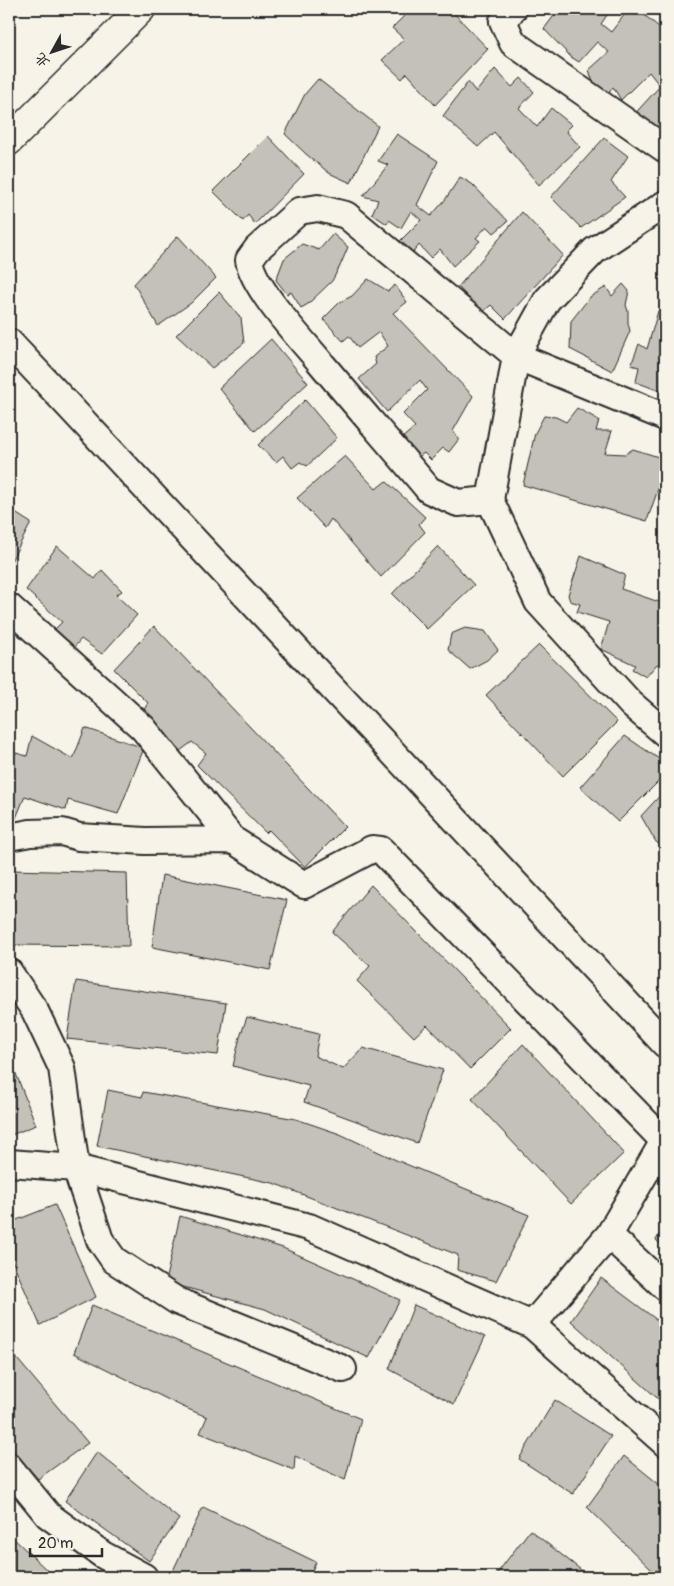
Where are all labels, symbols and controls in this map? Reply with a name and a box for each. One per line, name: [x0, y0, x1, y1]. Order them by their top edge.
north arrow: [28, 28, 78, 78]
text: 北: [31, 49, 53, 71]
scale bar: [30, 1526, 102, 1558]
text: 20 m: [38, 1534, 73, 1553]

